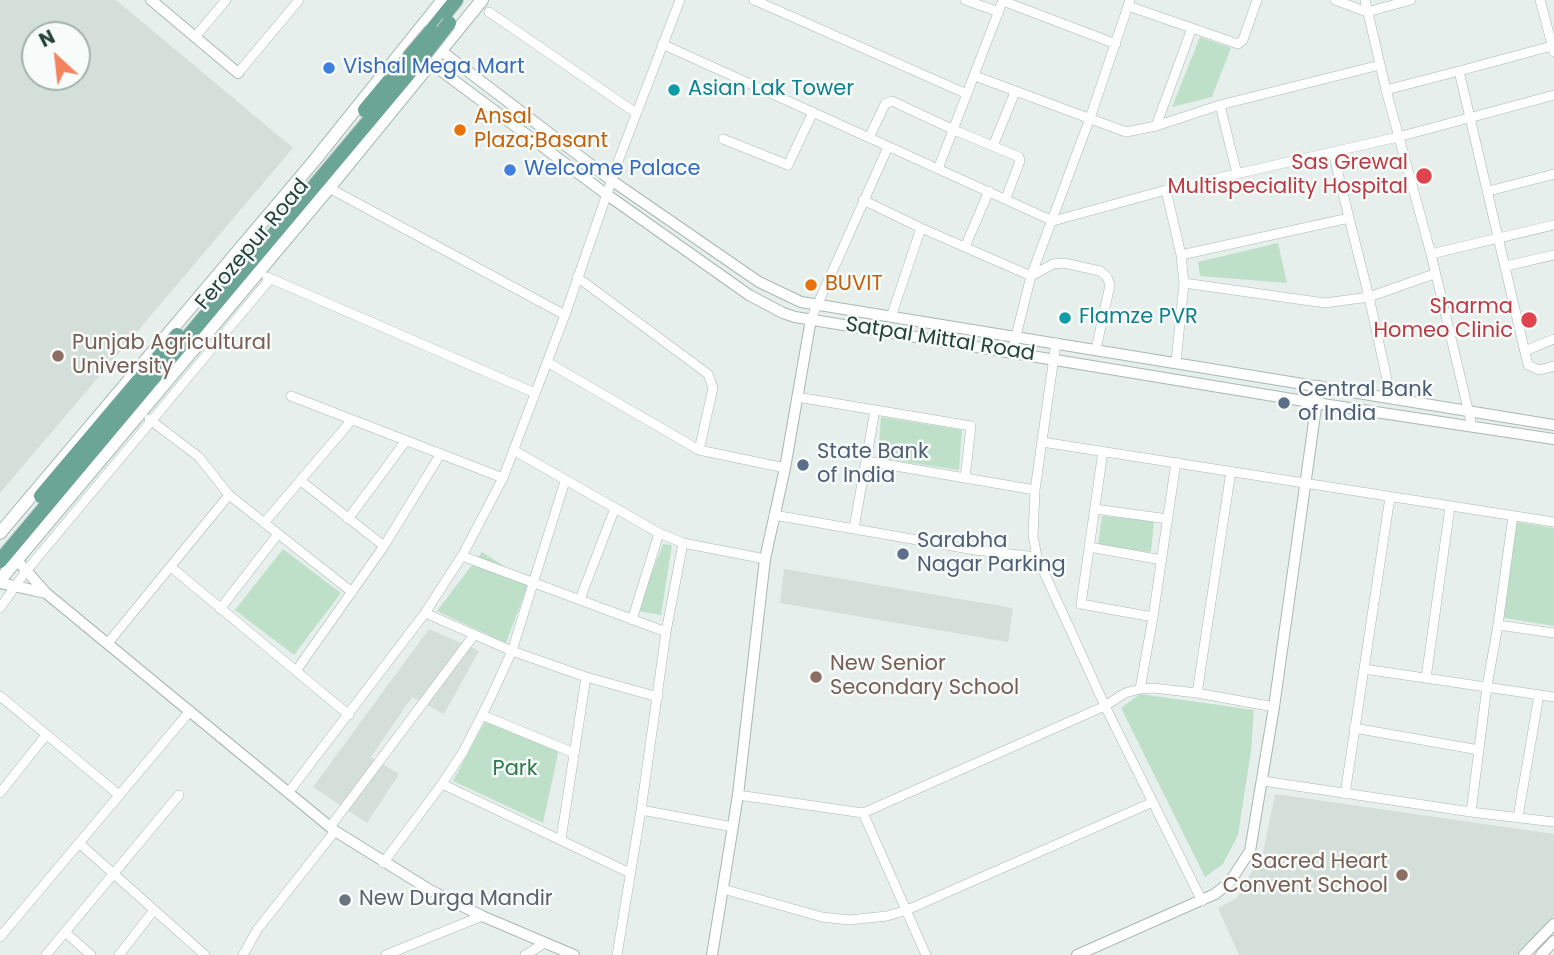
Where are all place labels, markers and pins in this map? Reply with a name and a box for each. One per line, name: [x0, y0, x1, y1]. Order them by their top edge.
place label: Vishal Mega Mart: [343, 55, 525, 81]
marker: Vishal Mega Mart: [321, 60, 337, 76]
place label: Asian Lak Tower: [688, 77, 854, 103]
marker: Asian Lak Tower: [666, 82, 682, 98]
place label: Ansal Plaza;Basant: [474, 105, 608, 155]
marker: Ansal Plaza;Basant: [452, 122, 468, 138]
place label: Sas Grewal Multispeciality Hospital: [1168, 151, 1408, 201]
place label: Welcome Palace: [524, 157, 701, 183]
marker: Welcome Palace: [502, 162, 518, 178]
marker: Sas Grewal Multispeciality Hospital: [1414, 166, 1434, 186]
place label: BUVIT: [825, 272, 883, 298]
marker: BUVIT: [803, 277, 819, 293]
place label: Sharma Homeo Clinic: [1373, 295, 1513, 345]
place label: Flamze PVR: [1079, 305, 1198, 331]
marker: Flamze PVR: [1057, 310, 1073, 326]
marker: Sharma Homeo Clinic: [1519, 310, 1539, 330]
place label: Punjab Agricultural University: [72, 331, 271, 381]
marker: Punjab Agricultural University: [50, 348, 66, 364]
place label: Central Bank of India: [1298, 378, 1432, 428]
marker: Central Bank of India: [1276, 395, 1292, 411]
place label: State Bank of India: [817, 440, 929, 490]
marker: State Bank of India: [795, 457, 811, 473]
place label: Sarabha Nagar Parking: [917, 529, 1066, 579]
marker: Sarabha Nagar Parking: [895, 546, 911, 562]
place label: New Senior Secondary School: [830, 652, 1019, 702]
marker: New Senior Secondary School: [808, 669, 824, 685]
place label: Sacred Heart Convent School: [1223, 850, 1388, 900]
marker: Sacred Heart Convent School: [1394, 867, 1410, 883]
place label: New Durga Mandir: [359, 887, 553, 913]
marker: New Durga Mandir: [337, 892, 353, 908]

